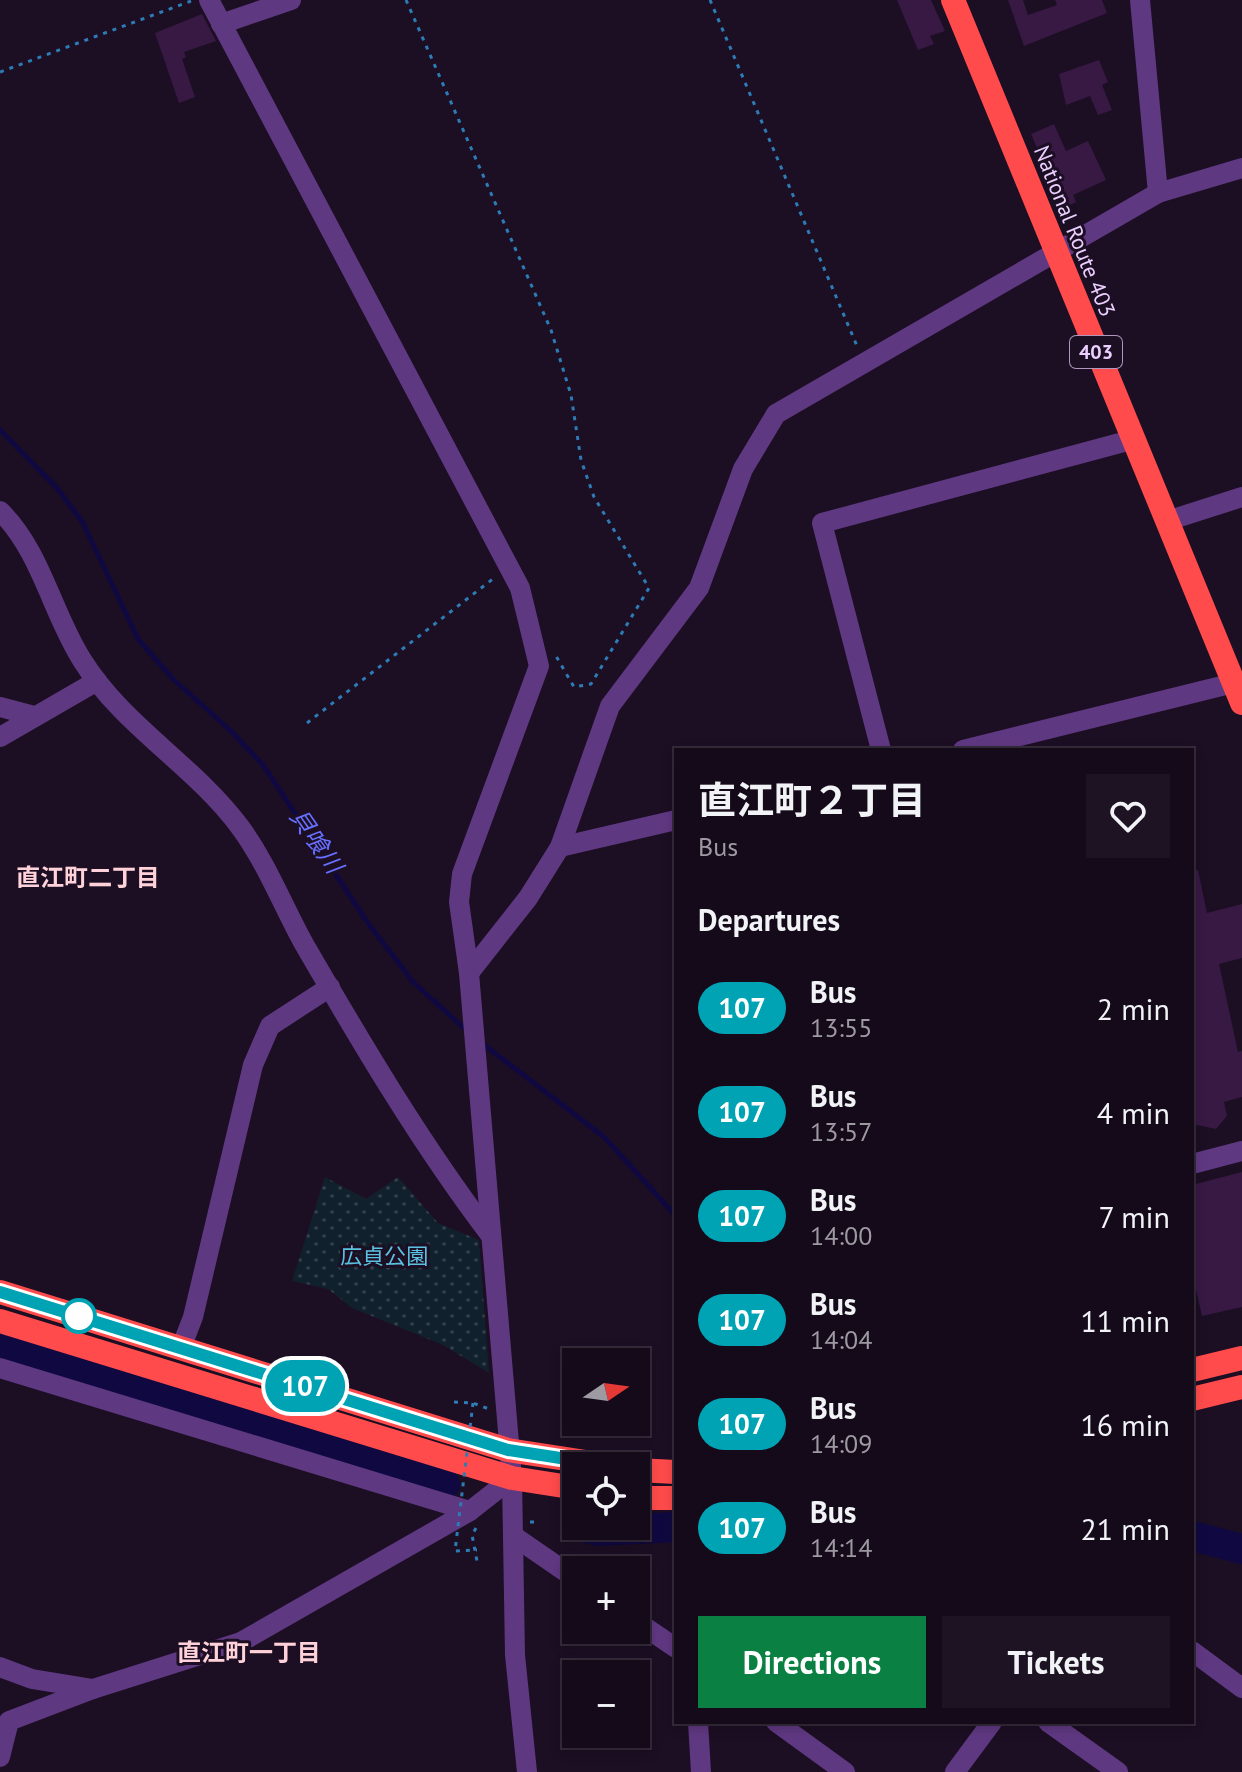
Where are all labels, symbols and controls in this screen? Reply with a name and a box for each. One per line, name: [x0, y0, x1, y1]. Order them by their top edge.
street label: National Route 403: [1028, 141, 1122, 321]
road number: 403: [1070, 336, 1122, 368]
button: heart: [1086, 774, 1170, 858]
text: 直江町２丁目: [698, 775, 926, 824]
water label: 貝喰川: [283, 802, 351, 882]
text: Bus: [698, 830, 738, 863]
district label: 直江町二丁目: [16, 862, 160, 893]
text: Departures: [698, 900, 840, 939]
text: Bus: [810, 972, 857, 1011]
text: 107: [718, 989, 766, 1026]
text: 2 min: [1097, 989, 1170, 1028]
text: 13:55: [810, 1011, 872, 1044]
text: Bus: [810, 1076, 857, 1115]
text: 107: [718, 1093, 766, 1130]
text: 4 min: [1097, 1093, 1170, 1132]
text: 13:57: [810, 1115, 872, 1148]
text: Bus: [810, 1180, 857, 1219]
text: 107: [718, 1197, 766, 1234]
text: 7 min: [1098, 1197, 1170, 1236]
text: 14:00: [810, 1219, 872, 1252]
park label: 広貞公園: [340, 1242, 428, 1270]
text: Bus: [810, 1284, 857, 1323]
unlabelled marker: [62, 1299, 96, 1333]
text: 107: [718, 1301, 766, 1338]
text: 11 min: [1080, 1301, 1170, 1340]
text: 14:04: [810, 1323, 872, 1356]
north arrow: [562, 1348, 650, 1436]
map controls: [562, 1348, 650, 1748]
line badge: 107: [259, 1360, 351, 1412]
text: 107: [281, 1367, 329, 1404]
text: Bus: [810, 1388, 857, 1427]
text: 107: [718, 1405, 766, 1442]
text: 16 min: [1080, 1405, 1170, 1444]
text: 14:09: [810, 1427, 872, 1460]
button: locate: [562, 1452, 650, 1540]
text: Bus: [810, 1492, 857, 1531]
text: 107: [718, 1509, 766, 1546]
text: 21 min: [1080, 1509, 1170, 1548]
text: 14:14: [810, 1531, 872, 1564]
button: +: [562, 1556, 650, 1644]
button: Directions: [698, 1616, 926, 1708]
button: Tickets: [942, 1616, 1170, 1708]
district label: 直江町一丁目: [177, 1637, 321, 1668]
button: −: [562, 1660, 650, 1748]

